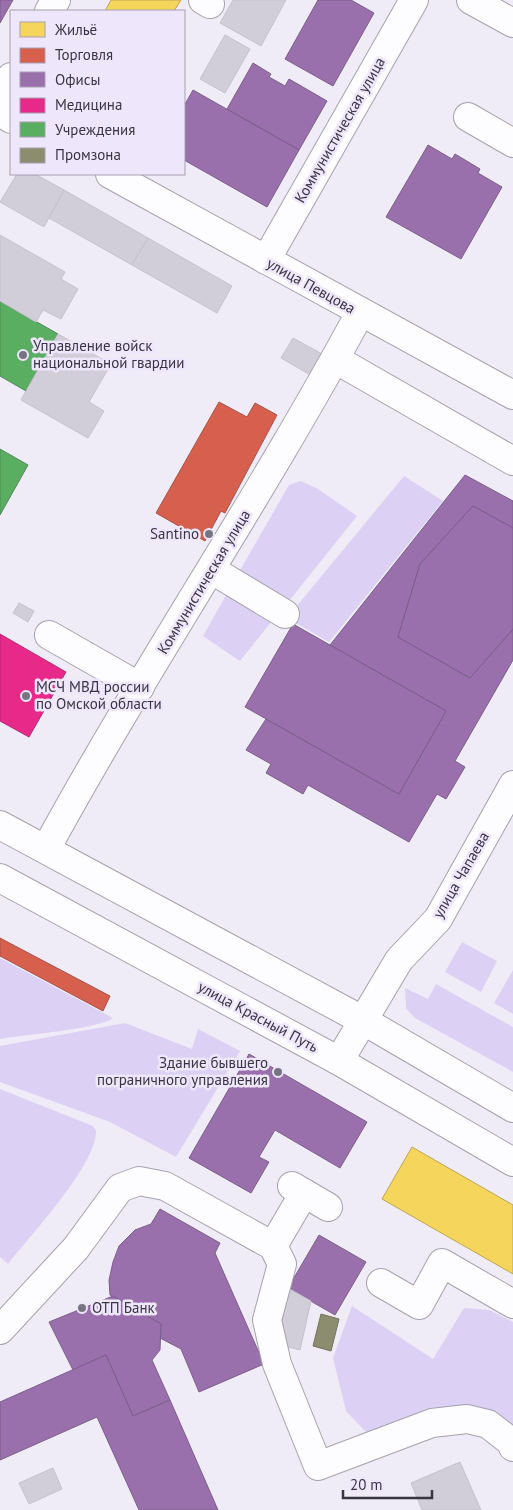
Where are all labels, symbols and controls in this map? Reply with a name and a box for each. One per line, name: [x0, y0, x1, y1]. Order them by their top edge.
legend: [10, 10, 185, 175]
text: Жильё: [54, 20, 97, 39]
text: Торговля: [55, 45, 113, 64]
street label: Коммунистическая улица: [290, 54, 389, 206]
text: Офисы: [55, 70, 100, 89]
text: Медицина: [55, 95, 122, 114]
text: Учреждения: [55, 120, 135, 139]
text: Промзона: [55, 145, 121, 164]
street label: улица Певцова: [264, 253, 359, 318]
place label: Управление войск национальной гвардии: [33, 336, 184, 372]
marker: Управление войск национальной гвардии: [17, 349, 29, 361]
street label: Коммунистическая улица: [153, 506, 254, 657]
place label: Santino: [150, 524, 199, 543]
marker: Santino: [203, 528, 215, 540]
place label: МСЧ МВД россии по Омской области: [36, 677, 162, 713]
marker: МСЧ МВД россии по Омской области: [20, 690, 32, 702]
street label: улица Чапаева: [428, 828, 493, 921]
street label: улица Красный Путь: [195, 977, 322, 1056]
place label: Здание бывшего пограничного управления: [97, 1053, 268, 1089]
marker: Здание бывшего пограничного управления: [272, 1066, 284, 1078]
place label: ОТП Банк: [92, 1298, 156, 1317]
marker: ОТП Банк: [76, 1302, 88, 1314]
scale bar: [343, 1468, 432, 1500]
text: 20 m: [350, 1475, 383, 1494]

